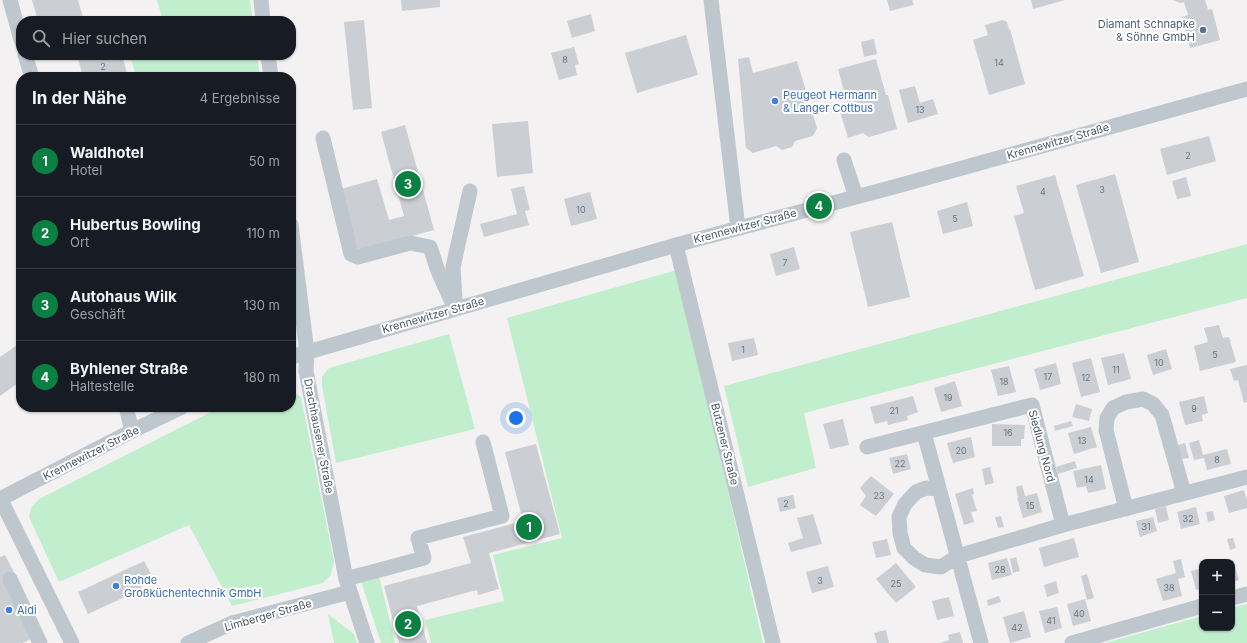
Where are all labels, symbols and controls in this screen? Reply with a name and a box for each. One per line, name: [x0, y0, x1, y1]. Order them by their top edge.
search box: [16, 16, 296, 60]
place label: Diamant Schnapke & Söhne GmbH: [1098, 17, 1195, 44]
marker: Diamant Schnapke & Söhne GmbH: [1198, 25, 1208, 35]
icon: search: [30, 27, 52, 49]
text: Hier suchen: [62, 29, 147, 48]
house number: 8: [562, 54, 568, 65]
house number: 14: [994, 57, 1004, 68]
house number: 2: [100, 61, 106, 72]
text: In der Nähe: [32, 88, 127, 108]
place label: Peugeot Hermann & Langer Cottbus: [783, 88, 877, 115]
text: 4 Ergebnisse: [200, 90, 280, 106]
marker: Peugeot Hermann & Langer Cottbus: [770, 96, 780, 106]
house number: 13: [915, 104, 925, 115]
street label: Krennewitzer Straße: [1005, 120, 1111, 162]
text: Waldhotel: [70, 143, 144, 162]
house number: 2: [1185, 150, 1191, 161]
text: 1: [42, 153, 48, 169]
text: 50 m: [249, 153, 280, 169]
text: Hotel: [70, 162, 102, 178]
pin: 3: [395, 169, 421, 199]
house number: 3: [1099, 184, 1105, 195]
house number: 4: [1040, 186, 1046, 197]
pin: 4: [806, 191, 832, 221]
house number: 10: [576, 204, 586, 215]
street label: Krennewitzer Straße: [692, 206, 798, 246]
house number: 5: [952, 213, 958, 224]
text: Hubertus Bowling: [70, 215, 201, 234]
text: 2: [41, 225, 49, 241]
text: 110 m: [246, 225, 280, 241]
text: Ort: [70, 234, 89, 250]
house number: 7: [782, 257, 788, 268]
text: Autohaus Wilk: [70, 287, 177, 306]
street label: Krennewitzer Straße: [380, 294, 486, 336]
text: 3: [41, 297, 49, 313]
text: 130 m: [243, 297, 280, 313]
text: Geschäft: [70, 306, 125, 322]
house number: 1: [741, 344, 745, 355]
house number: 5: [1212, 349, 1218, 360]
house number: 10: [1154, 357, 1164, 368]
text: Byhlener Straße: [70, 359, 188, 378]
house number: 11: [1112, 364, 1120, 375]
text: 4: [41, 369, 49, 385]
text: 180 m: [243, 369, 280, 385]
house number: 17: [1044, 371, 1052, 382]
house number: 12: [1081, 372, 1091, 383]
house number: 18: [999, 376, 1009, 387]
street label: Drachhausener Straße: [301, 377, 337, 495]
text: Haltestelle: [70, 378, 134, 394]
house number: 19: [943, 392, 953, 403]
street label: Butzener Straße: [708, 402, 742, 486]
house number: 9: [1191, 403, 1197, 414]
house number: 21: [889, 405, 899, 416]
your location: [506, 408, 526, 428]
street label: Siedlung Nord: [1026, 408, 1058, 484]
street label: Krennewitzer Straße: [41, 423, 141, 483]
house number: 16: [1003, 427, 1013, 438]
house number: 13: [1077, 435, 1087, 446]
house number: 20: [955, 445, 967, 456]
house number: 8: [1214, 454, 1220, 465]
house number: 22: [895, 458, 905, 469]
house number: 14: [1084, 474, 1094, 485]
house number: 23: [873, 490, 885, 501]
house number: 2: [783, 498, 789, 509]
house number: 15: [1025, 500, 1035, 511]
pin: 1: [516, 512, 542, 542]
house number: 32: [1182, 513, 1194, 524]
house number: 31: [1141, 521, 1151, 532]
map controls: [1199, 559, 1235, 631]
button: +: [1199, 559, 1235, 595]
house number: 28: [994, 564, 1006, 575]
place label: Rohde Großküchentechnik GmbH: [124, 573, 262, 600]
house number: 3: [817, 575, 823, 586]
house number: 25: [891, 578, 901, 589]
marker: Rohde Großküchentechnik GmbH: [111, 581, 121, 591]
house number: 38: [1163, 582, 1175, 593]
button: −: [1199, 595, 1235, 631]
street label: Limberger Straße: [223, 596, 313, 634]
place label: Aldi: [17, 603, 37, 617]
marker: Aldi: [4, 605, 14, 615]
house number: 40: [1073, 608, 1085, 619]
pin: 2: [395, 609, 421, 639]
house number: 41: [1046, 615, 1056, 626]
house number: 42: [1011, 622, 1023, 633]

